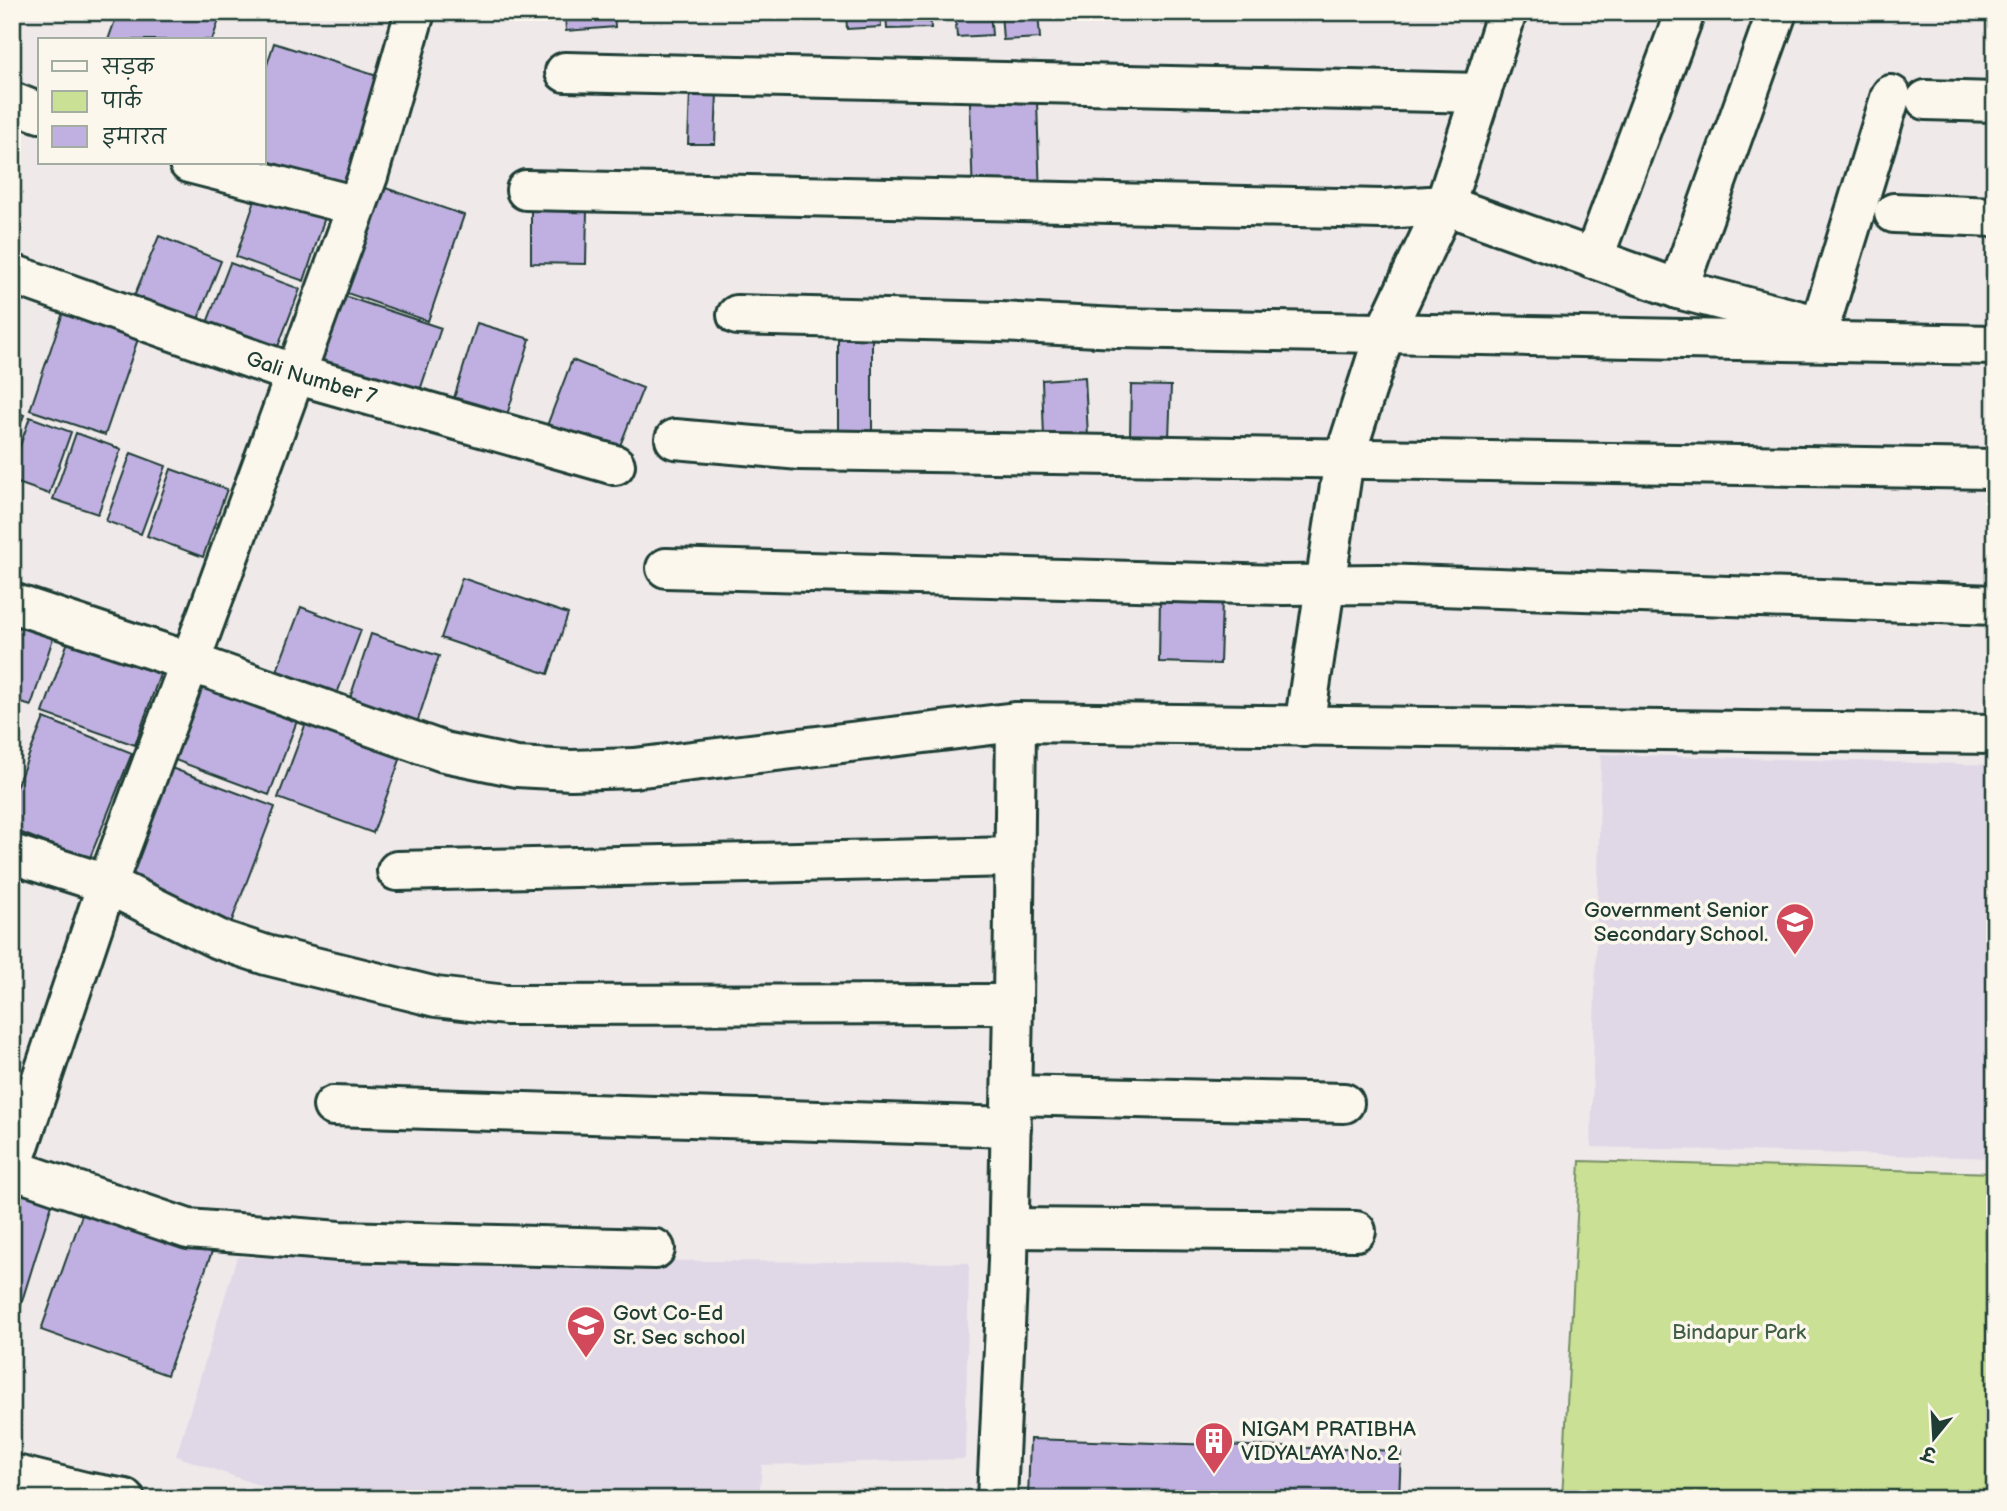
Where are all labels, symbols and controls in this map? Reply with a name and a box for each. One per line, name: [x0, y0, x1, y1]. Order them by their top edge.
legend: [38, 38, 266, 164]
text: सड़क: [101, 55, 155, 80]
text: पार्क: [101, 84, 143, 114]
text: इमारत: [102, 125, 168, 150]
street label: Gali Number 7: [243, 345, 380, 409]
place label: Government Senior Secondary School.: [1584, 898, 1768, 947]
school or university icon: Government Senior Secondary School.: [1774, 901, 1816, 956]
place label: Govt Co-Ed Sr. Sec school: [613, 1301, 745, 1350]
school or university icon: Govt Co-Ed Sr. Sec school: [565, 1304, 607, 1359]
park label: Bindapur Park: [1672, 1320, 1807, 1345]
north arrow: [1898, 1402, 1968, 1472]
place label: NIGAM PRATIBHA VIDYALAYA No. 2: [1241, 1417, 1416, 1466]
building icon: NIGAM PRATIBHA VIDYALAYA No. 2: [1193, 1420, 1235, 1475]
text: उ: [1917, 1439, 1941, 1466]

